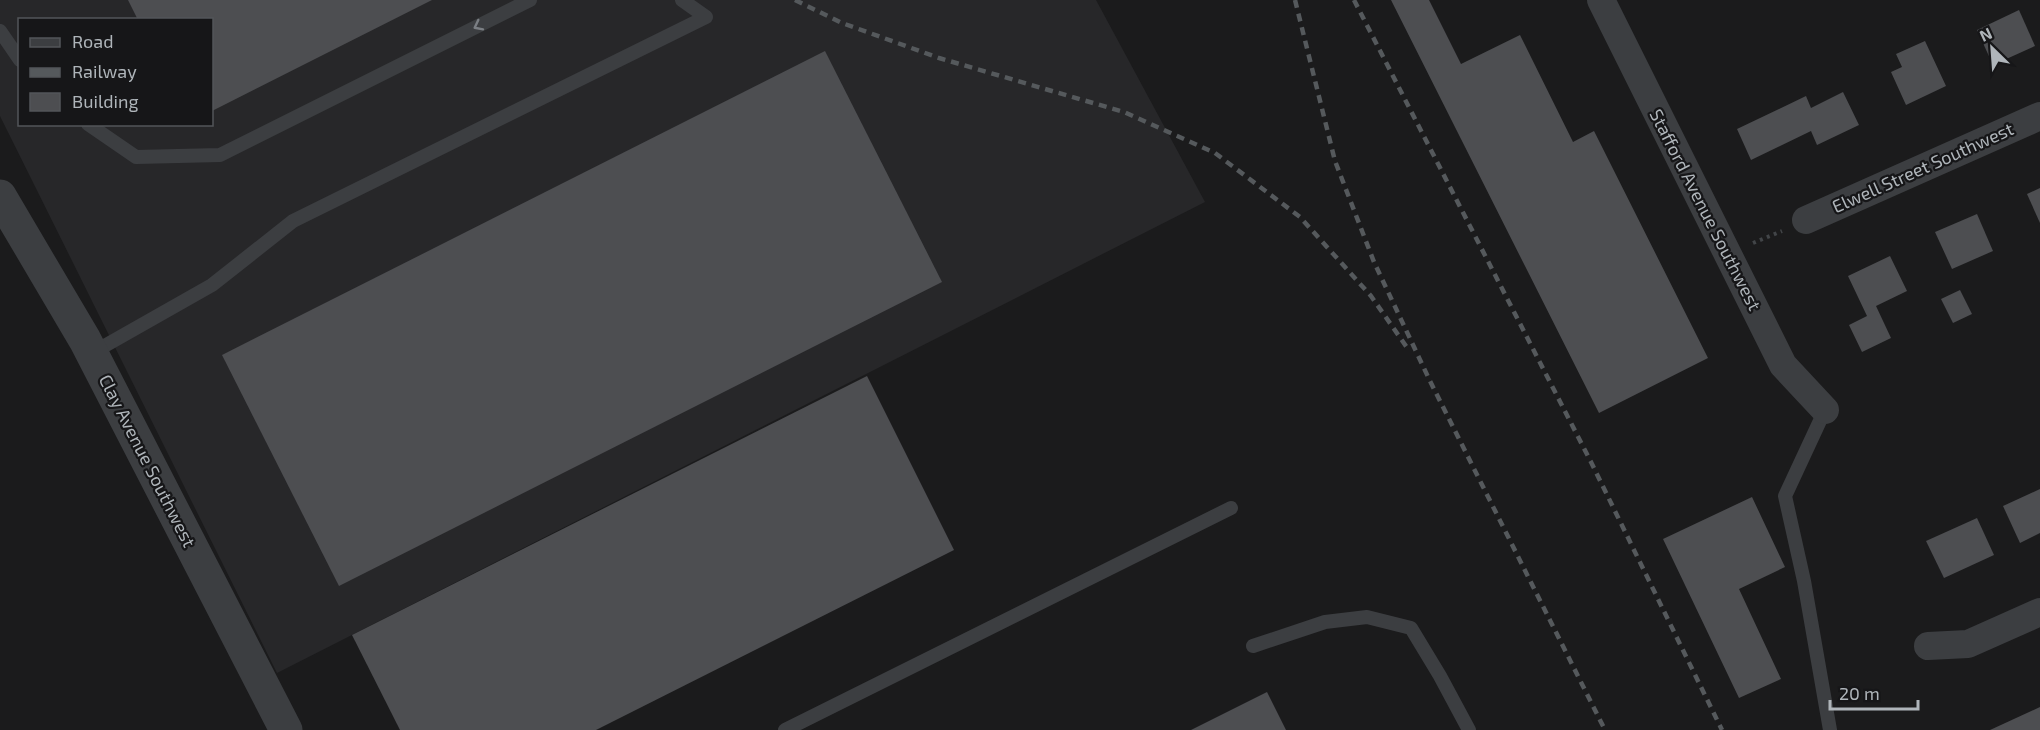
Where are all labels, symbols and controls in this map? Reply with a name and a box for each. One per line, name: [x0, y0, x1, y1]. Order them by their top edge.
legend: [18, 18, 213, 126]
north arrow: [1962, 18, 2022, 78]
one-way arrow: [473, 19, 484, 31]
text: N: [1976, 23, 1995, 45]
text: Road: [72, 30, 113, 52]
text: Railway: [72, 60, 137, 82]
text: Building: [72, 90, 139, 112]
street label: Stafford Avenue Southwest: [1645, 105, 1766, 314]
street label: Elwell Street Southwest: [1828, 117, 2017, 217]
street label: Clay Avenue Southwest: [95, 371, 201, 551]
scale bar: [1830, 673, 1918, 711]
text: 20 m: [1839, 682, 1880, 704]

